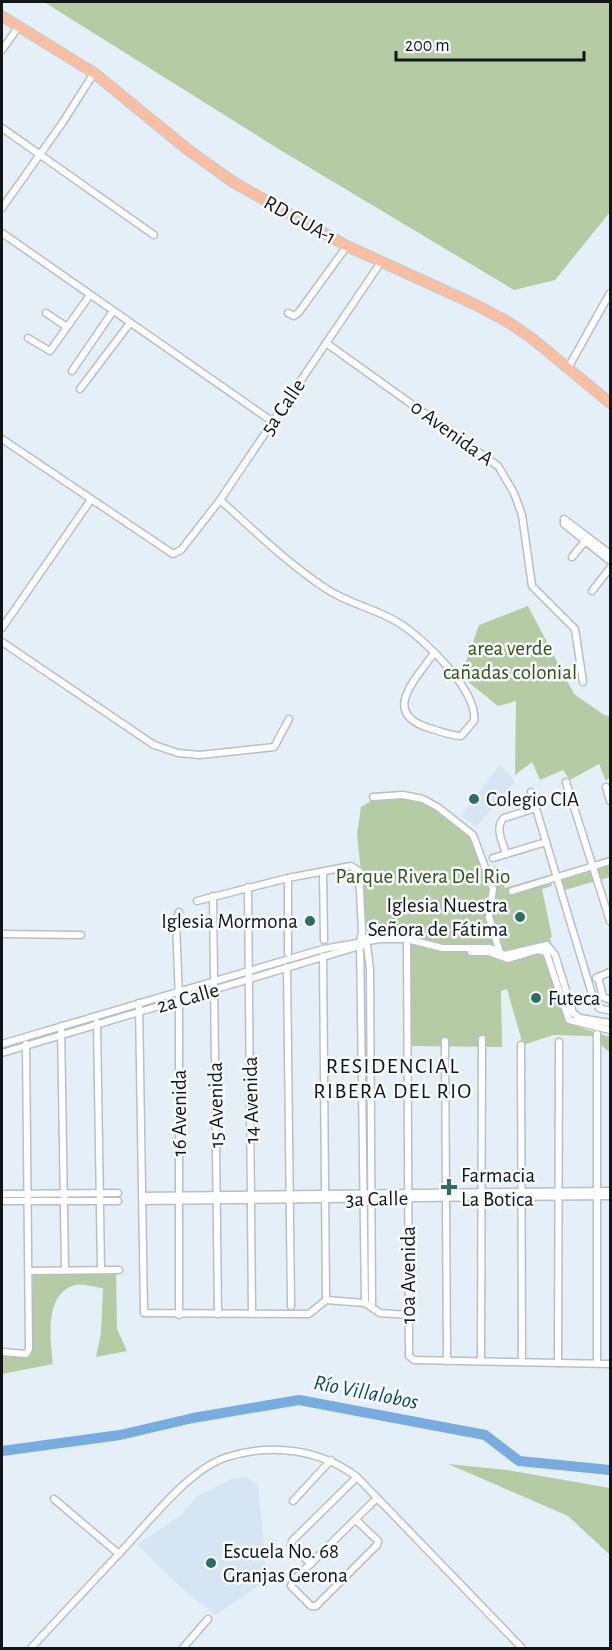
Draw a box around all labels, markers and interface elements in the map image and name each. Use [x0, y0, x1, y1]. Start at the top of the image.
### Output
scale bar [396, 24, 584, 62]
text: 200 m [405, 37, 450, 55]
street label: RD GUA-1 [260, 192, 340, 248]
street label: 5a Calle [257, 375, 309, 439]
street label: 0 Avenida A [407, 396, 497, 470]
park label: area verde cañadas colonial [443, 638, 577, 683]
place label: Colegio CIA [486, 789, 579, 810]
marker: Colegio CIA [467, 792, 481, 806]
park label: Parque Rivera Del Rio [336, 866, 510, 887]
place label: Iglesia Nuestra Señora de Fátima [368, 895, 508, 940]
marker: Iglesia Nuestra Señora de Fátima [513, 910, 527, 924]
place label: Iglesia Mormona [161, 911, 298, 932]
marker: Iglesia Mormona [303, 914, 317, 928]
street label: 2a Calle [155, 979, 221, 1017]
place label: Futeca [548, 988, 601, 1009]
marker: Futeca [529, 991, 543, 1005]
district label: RESIDENCIAL RIBERA DEL RIO [313, 1055, 473, 1102]
street label: 14 Avenida [240, 1056, 262, 1144]
street label: 15 Avenida [205, 1062, 227, 1148]
street label: 16 Avenida [169, 1069, 190, 1157]
place label: Farmacia La Botica [461, 1165, 535, 1210]
marker: Farmacia La Botica [442, 1180, 456, 1194]
street label: 3a Calle [346, 1188, 408, 1210]
street label: 10a Avenida [398, 1226, 419, 1324]
water label: Río Villalobos [312, 1371, 420, 1413]
place label: Escuela No. 68 Granjas Gerona [223, 1541, 348, 1586]
marker: Escuela No. 68 Granjas Gerona [204, 1556, 218, 1570]

